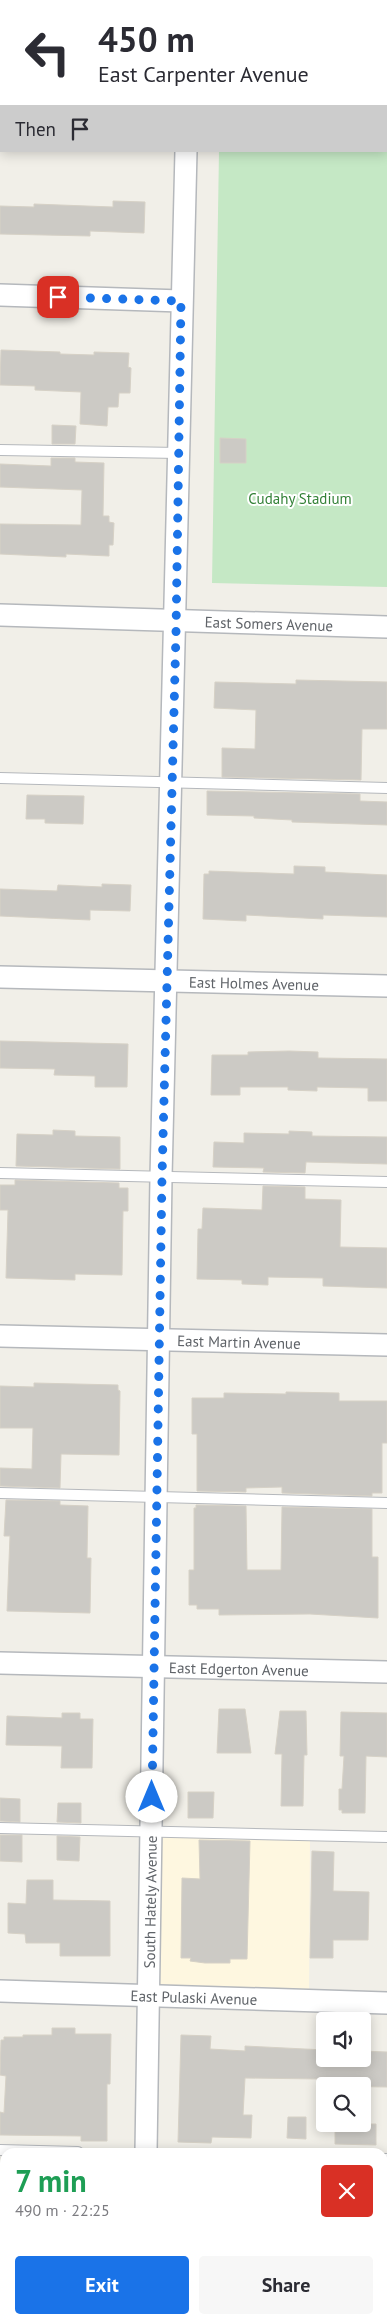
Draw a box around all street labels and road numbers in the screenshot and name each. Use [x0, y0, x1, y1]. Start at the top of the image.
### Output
street label: East Somers Avenue [204, 612, 333, 635]
street label: East Holmes Avenue [189, 972, 319, 994]
street label: East Martin Avenue [177, 1331, 301, 1352]
street label: East Edgerton Avenue [169, 1657, 309, 1680]
street label: South Hately Avenue [139, 1835, 160, 1969]
street label: East Pulaski Avenue [130, 1986, 258, 2008]

